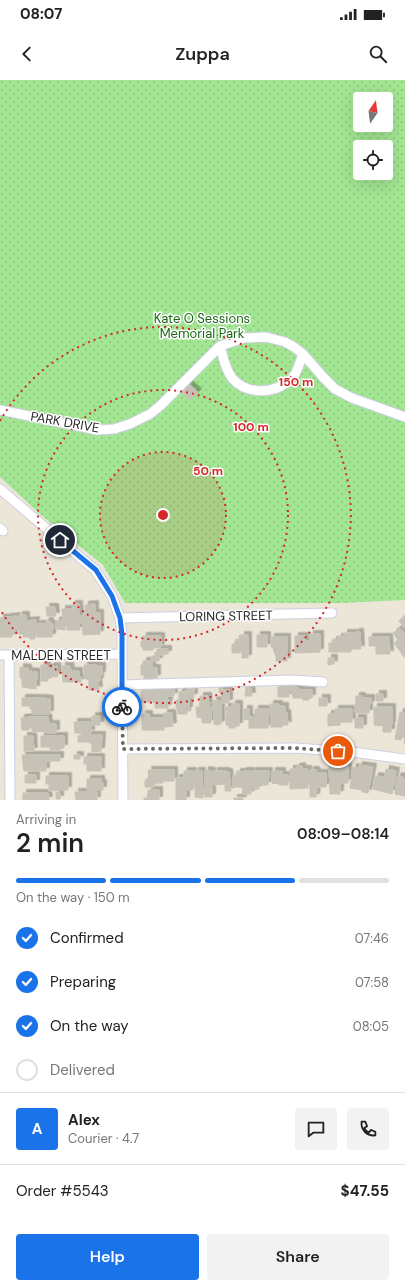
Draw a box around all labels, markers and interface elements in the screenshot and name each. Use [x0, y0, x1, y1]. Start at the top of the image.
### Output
text: 08:07 [20, 4, 62, 24]
text: Zuppa [175, 42, 230, 66]
icon: back [16, 43, 38, 65]
icon: search [367, 43, 389, 65]
north arrow [353, 92, 393, 132]
map controls [353, 92, 393, 180]
button: locate [353, 140, 393, 180]
park label: Kate O Sessions Memorial Park [154, 310, 250, 342]
text: 150 m [279, 374, 313, 390]
street label: PARK DRIVE [29, 408, 101, 436]
text: 100 m [233, 419, 269, 435]
text: 50 m [193, 463, 223, 479]
centre of rings [156, 508, 170, 522]
pin [43, 523, 77, 557]
icon: home [49, 529, 71, 551]
street label: LORING STREET [179, 607, 273, 625]
street label: MALDEN STREET [11, 647, 111, 664]
courier [102, 687, 142, 727]
icon: bike [111, 696, 133, 718]
pin [321, 734, 355, 768]
icon: bag [327, 740, 349, 762]
text: Arriving in [16, 811, 76, 828]
text: 08:09–08:14 [297, 824, 389, 844]
text: 2 min [16, 826, 84, 860]
text: On the way · 150 m [16, 889, 130, 906]
icon: check [16, 927, 38, 949]
text: Confirmed [50, 928, 124, 948]
text: 07:46 [355, 930, 389, 947]
icon: check [16, 971, 38, 993]
text: Preparing [50, 972, 116, 992]
text: 07:58 [355, 974, 389, 991]
icon: check [16, 1015, 38, 1037]
text: On the way [50, 1016, 129, 1036]
text: 08:05 [353, 1018, 389, 1035]
text: Delivered [50, 1060, 115, 1080]
button: chat [295, 1108, 337, 1150]
button: phone [347, 1108, 389, 1150]
text: Alex [68, 1110, 100, 1130]
text: A [32, 1119, 42, 1139]
text: Courier · 4.7 [68, 1130, 139, 1147]
text: Order #5543 [16, 1181, 109, 1201]
text: $47.55 [341, 1181, 389, 1201]
button: Help [16, 1234, 199, 1280]
button: Share [207, 1234, 389, 1280]

